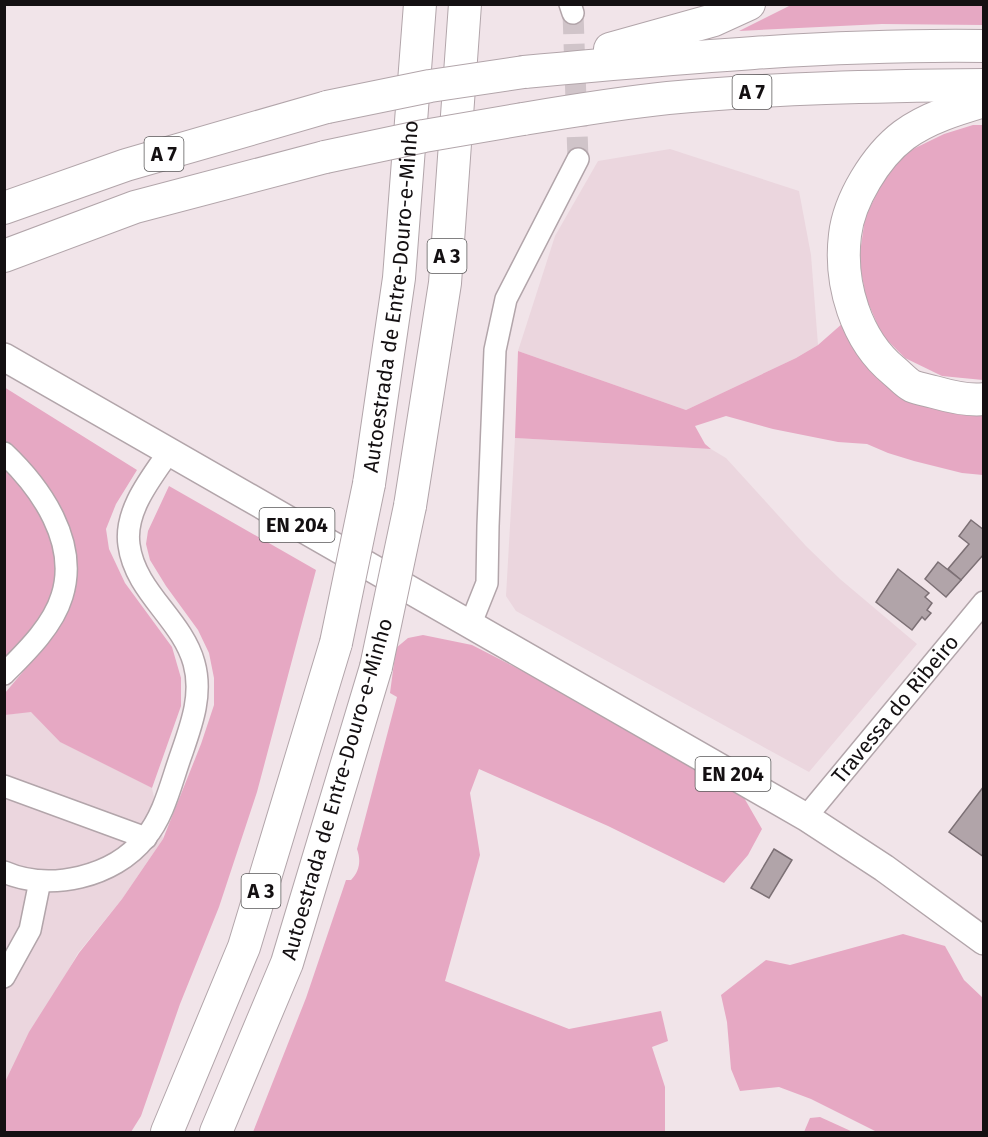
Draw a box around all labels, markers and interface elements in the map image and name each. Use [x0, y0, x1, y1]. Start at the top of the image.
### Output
road number: A 7 [732, 75, 771, 109]
street label: Autoestrada de Entre-Douro-e-Minho [358, 119, 424, 474]
road number: A 7 [144, 137, 184, 171]
road number: A 3 [428, 239, 466, 273]
road number: EN 204 [260, 508, 334, 542]
street label: Autoestrada de Entre-Douro-e-Minho [276, 615, 398, 963]
street label: Travessa do Ribeiro [826, 629, 964, 789]
road number: EN 204 [696, 757, 771, 791]
road number: A 3 [242, 874, 280, 908]

